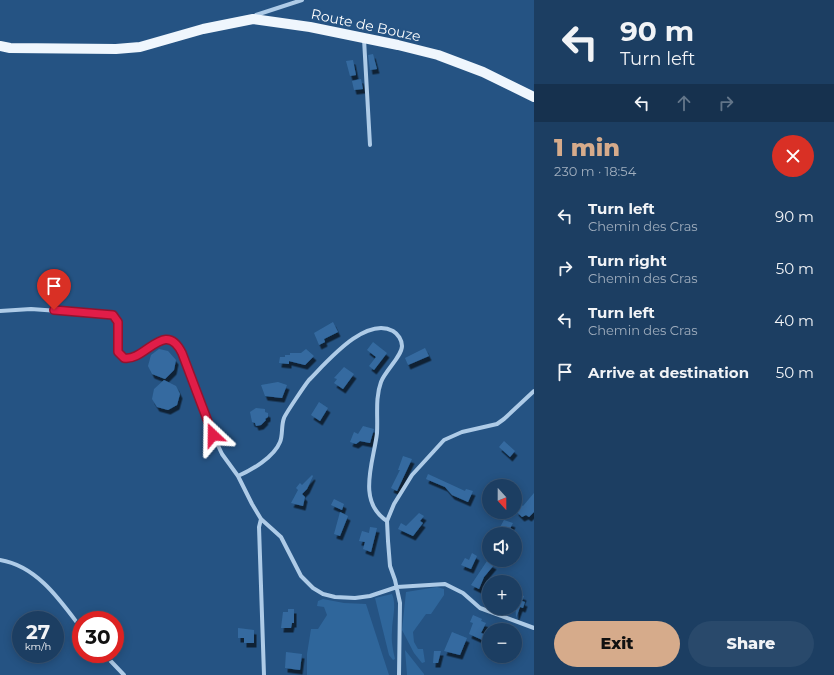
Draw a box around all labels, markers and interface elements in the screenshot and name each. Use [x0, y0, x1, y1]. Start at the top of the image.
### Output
street label: Route de Bouze [309, 5, 423, 45]
text: 90 m [620, 14, 694, 48]
icon: left [554, 16, 606, 68]
text: Turn left [620, 48, 695, 70]
icon: left [631, 92, 653, 114]
icon: ahead [673, 92, 695, 114]
icon: right [715, 92, 737, 114]
text: 1 min [554, 133, 620, 162]
button: close [772, 135, 814, 177]
text: 230 m · 18:54 [554, 163, 636, 179]
text: Turn left [588, 199, 655, 218]
icon: left [554, 205, 576, 227]
text: 90 m [775, 207, 814, 226]
text: Chemin des Cras [588, 218, 698, 234]
text: Turn right [588, 251, 667, 270]
icon: right [554, 257, 576, 279]
text: 50 m [776, 259, 814, 278]
pin [37, 269, 71, 310]
text: Chemin des Cras [588, 270, 698, 286]
icon: arrive [43, 275, 65, 297]
text: Turn left [588, 303, 655, 322]
icon: left [554, 309, 576, 331]
text: 40 m [774, 311, 814, 330]
text: Chemin des Cras [588, 322, 698, 338]
icon: arrive [554, 361, 576, 383]
text: Arrive at destination [588, 363, 749, 382]
text: 50 m [776, 363, 814, 382]
position arrow [192, 414, 234, 456]
north arrow [482, 479, 522, 519]
map controls [482, 479, 522, 663]
button: sound [482, 527, 522, 567]
button: + [482, 575, 522, 615]
speed limit sign: 30 [72, 611, 124, 663]
text: 27 [26, 620, 50, 644]
button: Exit [554, 621, 680, 667]
button: Share [688, 621, 814, 667]
button: − [482, 623, 522, 663]
text: km/h [25, 640, 51, 653]

